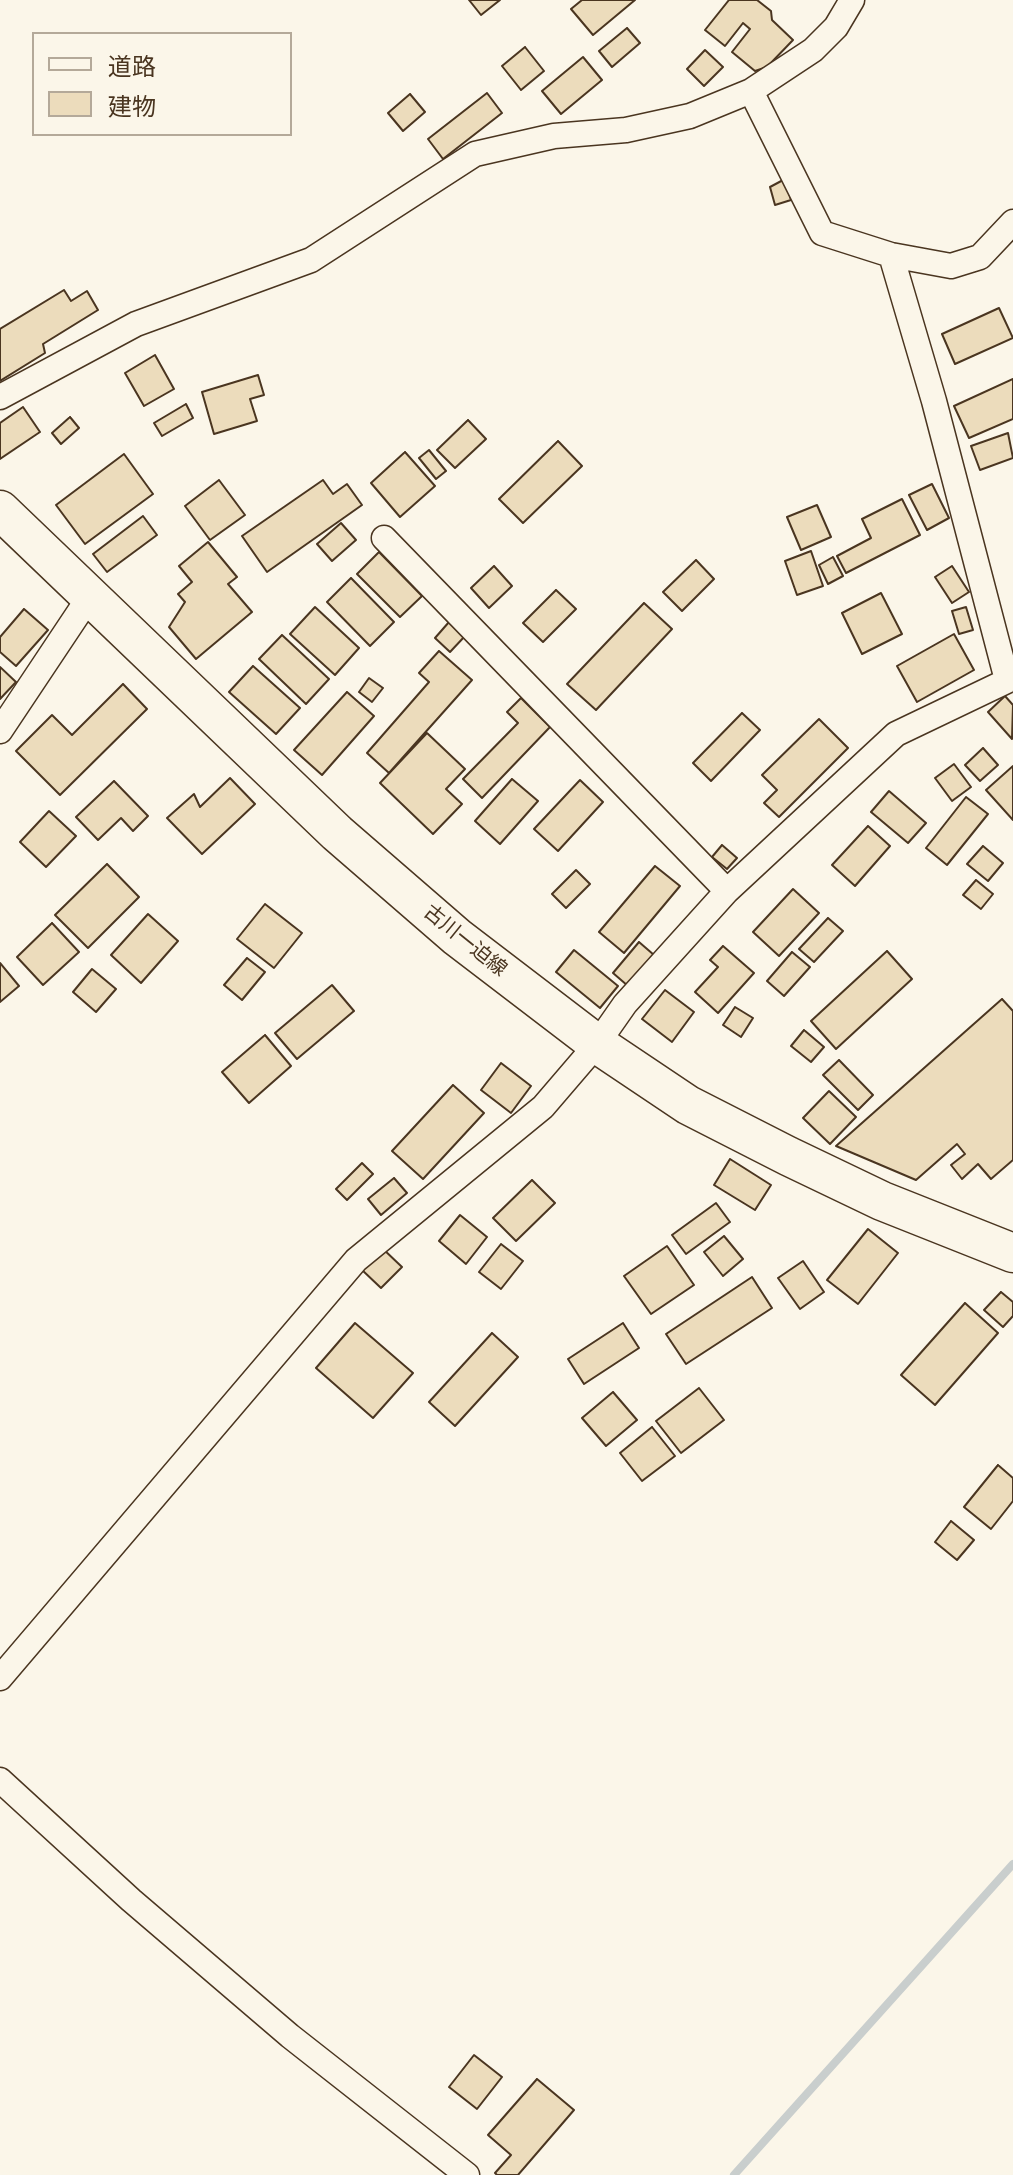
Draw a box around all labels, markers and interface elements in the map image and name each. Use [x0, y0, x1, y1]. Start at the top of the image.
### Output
legend [32, 32, 292, 136]
text: 道路 [108, 49, 156, 82]
text: 建物 [108, 89, 156, 122]
street label: 古川一迫線 [419, 900, 511, 982]

